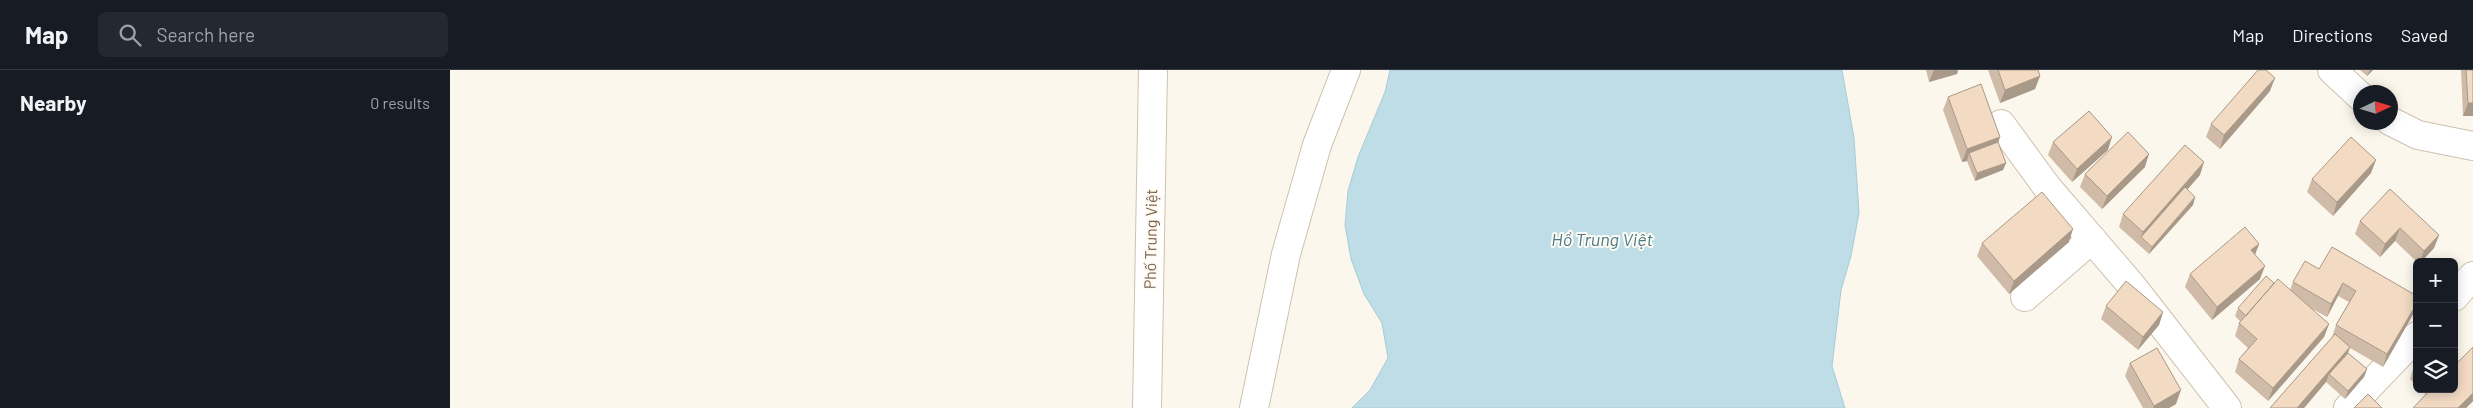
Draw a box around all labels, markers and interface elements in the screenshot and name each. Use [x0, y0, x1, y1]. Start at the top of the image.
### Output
search box [98, 12, 448, 57]
text: Map [25, 20, 68, 49]
icon: search [116, 21, 144, 49]
text: Search here [156, 23, 255, 46]
text: Map [2232, 24, 2264, 46]
text: Directions [2292, 24, 2373, 46]
text: Saved [2401, 24, 2448, 46]
north arrow [2353, 85, 2398, 130]
text: Nearby [20, 90, 86, 115]
text: 0 results [370, 93, 430, 112]
street label: Phố Trung Việt [1140, 189, 1160, 289]
water label: Hồ Trung Việt [1551, 228, 1653, 250]
map controls [2413, 258, 2458, 393]
button: + [2413, 258, 2458, 303]
button: − [2413, 303, 2458, 348]
button: layers [2413, 348, 2458, 393]

